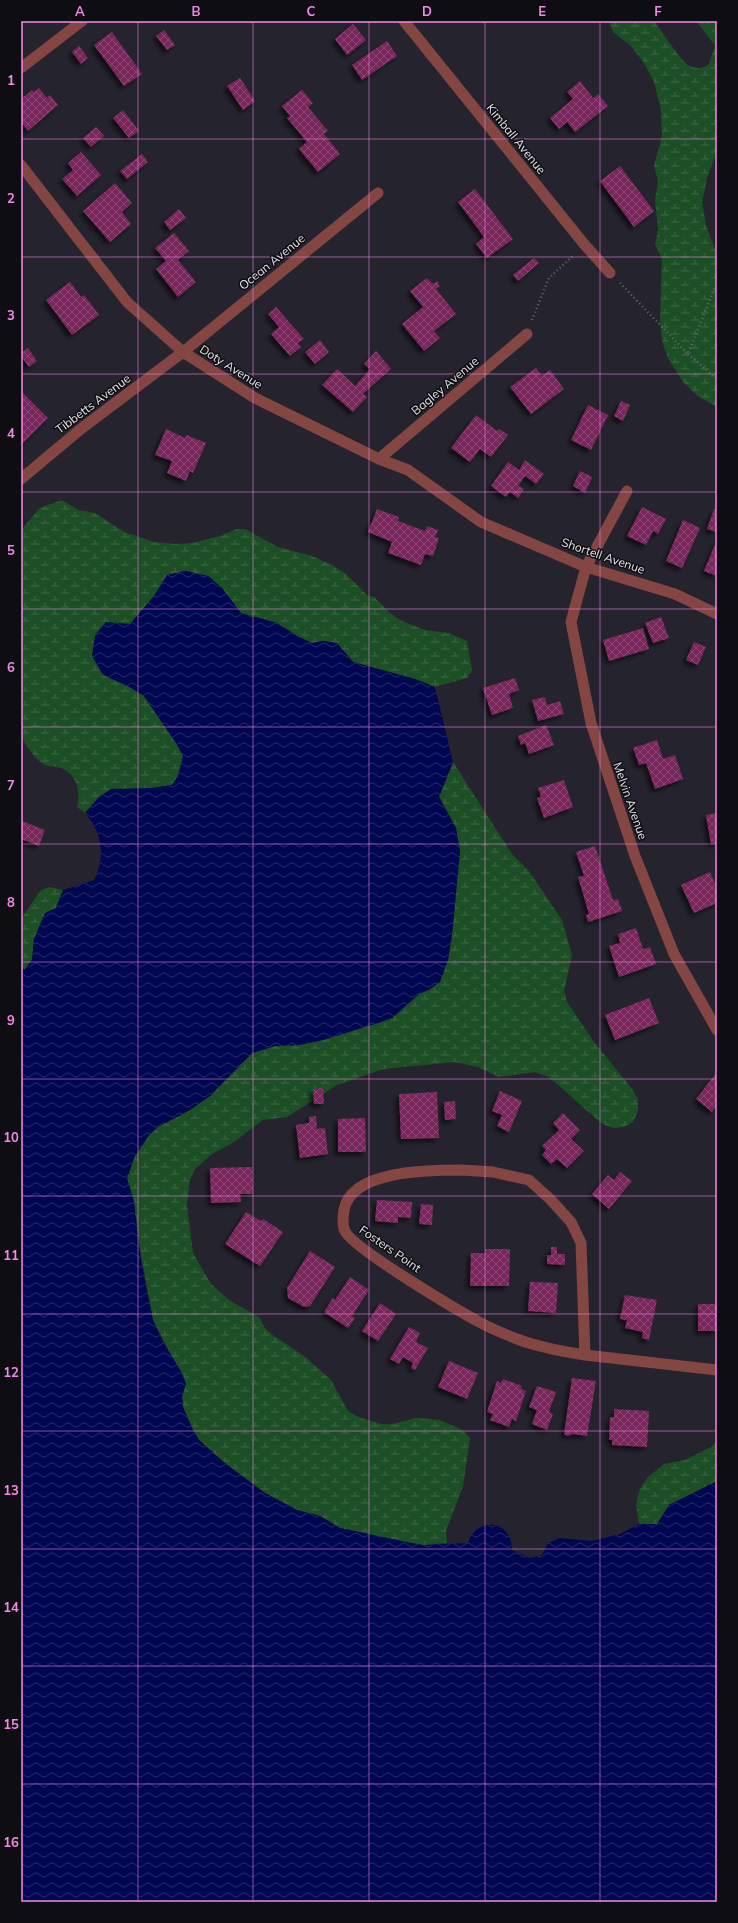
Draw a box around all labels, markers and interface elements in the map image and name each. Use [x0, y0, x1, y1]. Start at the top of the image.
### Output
text: A [75, 3, 85, 19]
text: B [192, 3, 201, 19]
text: C [307, 3, 316, 19]
text: D [422, 3, 432, 19]
text: E [538, 3, 546, 19]
text: F [654, 3, 662, 19]
text: 1 [7, 72, 15, 88]
street label: Kimball Avenue [483, 101, 549, 177]
text: 2 [7, 190, 15, 206]
street label: Ocean Avenue [236, 230, 308, 293]
text: 3 [7, 307, 15, 323]
street label: Doty Avenue [197, 341, 265, 392]
street label: Bagley Avenue [408, 353, 481, 418]
street label: Tibbetts Avenue [52, 370, 133, 437]
text: 4 [7, 425, 15, 441]
street label: Shortell Avenue [559, 534, 647, 577]
text: 5 [7, 542, 15, 558]
text: 6 [7, 659, 15, 675]
street label: Melvin Avenue [610, 760, 651, 842]
text: 7 [7, 777, 15, 793]
text: 8 [7, 894, 15, 910]
text: 9 [7, 1012, 15, 1028]
text: 10 [3, 1129, 19, 1145]
street label: Fosters Point [357, 1222, 424, 1275]
text: 11 [3, 1247, 19, 1263]
text: 12 [3, 1364, 19, 1380]
text: 13 [3, 1482, 19, 1498]
text: 14 [3, 1599, 19, 1615]
text: 15 [3, 1716, 19, 1732]
text: 16 [3, 1834, 19, 1850]

